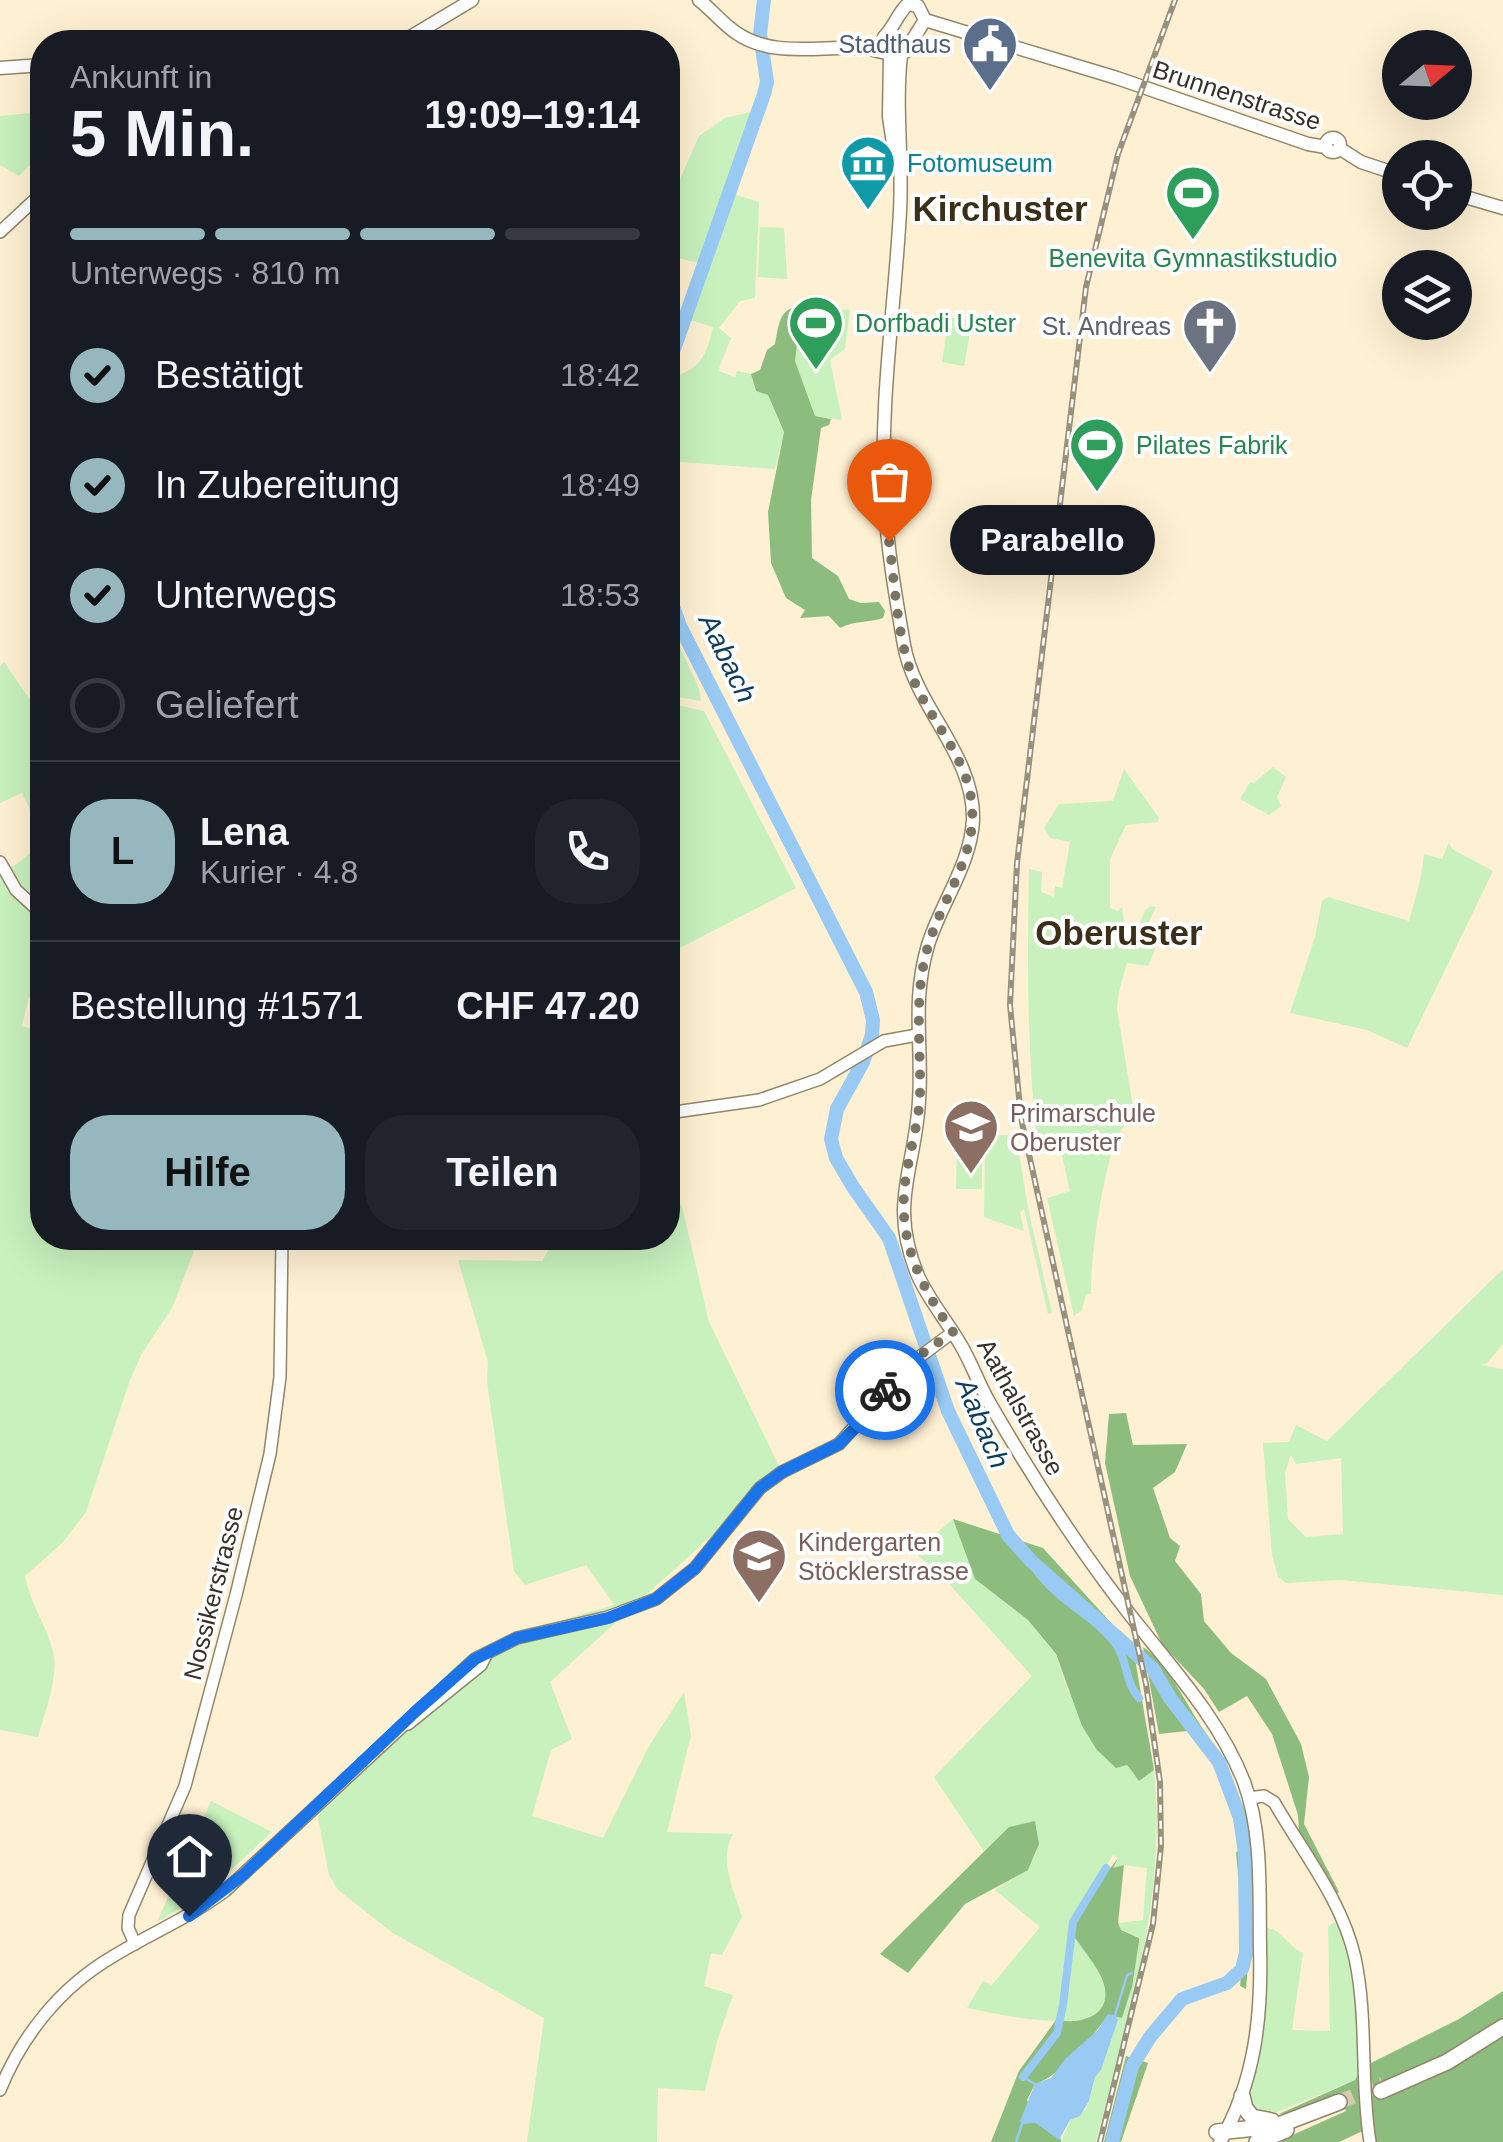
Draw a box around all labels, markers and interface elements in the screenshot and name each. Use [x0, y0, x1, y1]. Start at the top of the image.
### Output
public building icon: Stadthaus [960, 14, 1020, 93]
place label: Stadthaus [838, 30, 951, 58]
north arrow [1382, 30, 1472, 120]
map controls [1382, 30, 1472, 340]
street label: Brunnenstrasse [1149, 55, 1325, 135]
text: Ankunft in [70, 59, 212, 95]
text: 19:09–19:14 [424, 94, 640, 136]
text: 5 Min. [70, 97, 254, 170]
museum icon: Fotomuseum [838, 133, 898, 212]
button: locate [1382, 140, 1472, 230]
place label: Fotomuseum [907, 149, 1053, 177]
sports icon: Benevita Gymnastikstudio [1163, 163, 1223, 242]
district label: Kirchuster [912, 189, 1088, 228]
place label: Benevita Gymnastikstudio [1048, 244, 1338, 272]
button: layers [1382, 250, 1472, 340]
text: Unterwegs · 810 m [70, 255, 340, 291]
sports icon: Dorfbadi Uster [786, 293, 846, 372]
church icon: St. Andreas [1180, 296, 1240, 375]
place label: Dorfbadi Uster [855, 309, 1016, 337]
place label: St. Andreas [1042, 312, 1171, 340]
icon: check [70, 348, 125, 403]
text: Bestätigt [155, 354, 303, 396]
text: 18:42 [560, 357, 640, 393]
sports icon: Pilates Fabrik [1067, 415, 1127, 494]
place label: Pilates Fabrik [1136, 431, 1288, 459]
pin [847, 439, 932, 542]
icon: bag [862, 454, 917, 509]
icon: check [70, 458, 125, 513]
text: In Zubereitung [155, 464, 400, 506]
text: 18:49 [560, 467, 640, 503]
callout: Parabello [949, 506, 1154, 576]
text: Parabello [980, 522, 1125, 558]
icon: check [70, 568, 125, 623]
text: Unterwegs [155, 574, 337, 616]
text: 18:53 [560, 577, 640, 613]
water label: Aabach [692, 607, 762, 708]
text: Geliefert [155, 684, 299, 726]
button: phone [535, 799, 640, 904]
text: Lena [200, 811, 289, 853]
text: L [111, 830, 134, 872]
text: Kurier · 4.8 [200, 854, 358, 890]
district label: Oberuster [1035, 913, 1203, 952]
text: Bestellung #1571 [70, 985, 364, 1027]
text: CHF 47.20 [456, 985, 640, 1027]
school or university icon: Primarschule Oberuster [941, 1097, 1001, 1176]
place label: Primarschule Oberuster [1010, 1099, 1156, 1156]
button: Hilfe [70, 1115, 345, 1230]
button: Teilen [365, 1115, 640, 1230]
street label: Aathalstrasse [972, 1334, 1070, 1480]
courier [835, 1340, 935, 1440]
icon: bike [858, 1363, 913, 1418]
water label: Aabach [949, 1372, 1015, 1473]
street label: Nossikerstrasse [178, 1503, 248, 1683]
school or university icon: Kindergarten Stöcklerstrasse [729, 1526, 789, 1605]
place label: Kindergarten Stöcklerstrasse [798, 1528, 969, 1585]
pin [147, 1814, 232, 1917]
icon: home [162, 1829, 217, 1884]

